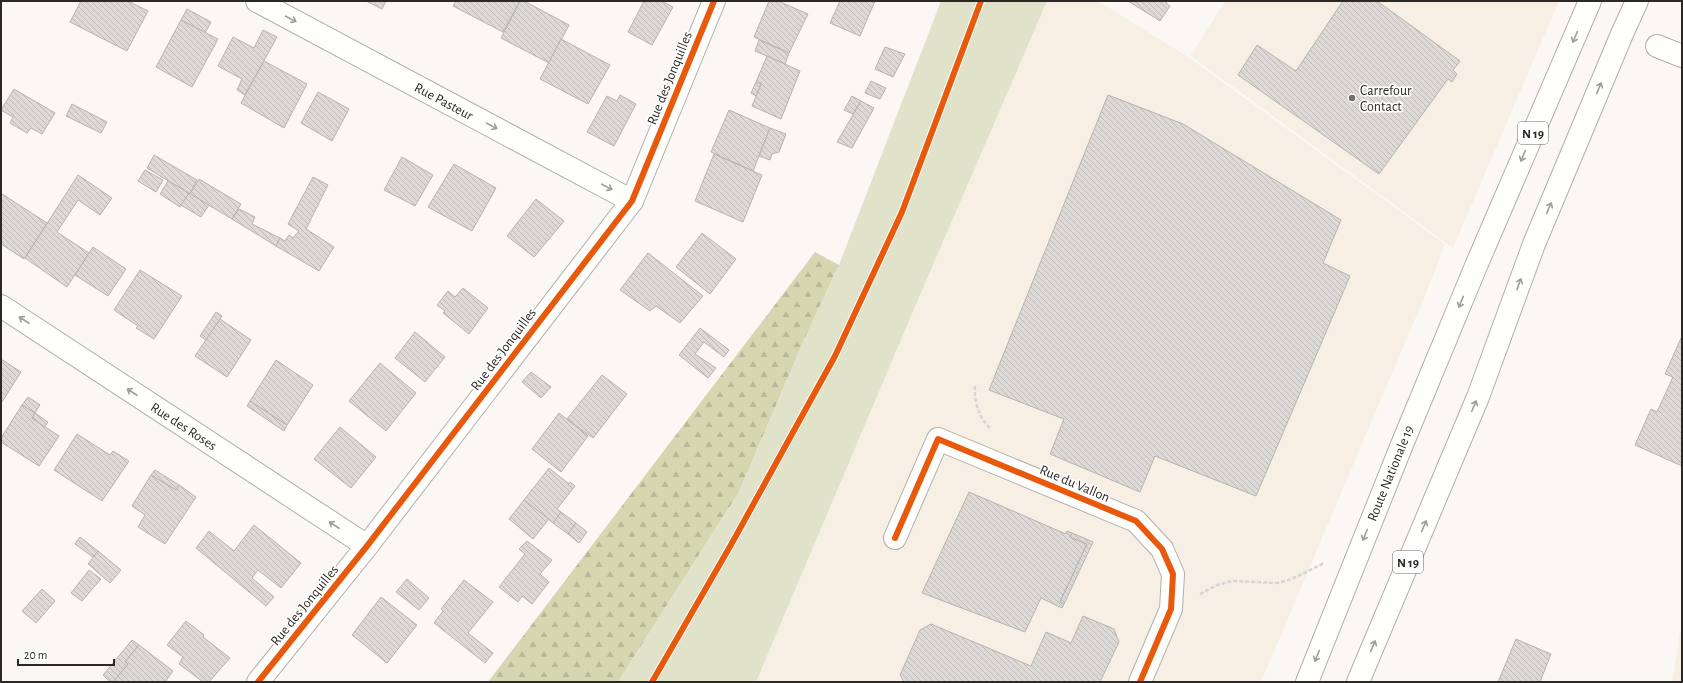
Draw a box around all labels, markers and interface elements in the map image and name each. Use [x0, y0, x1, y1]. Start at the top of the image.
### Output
one-way arrow [285, 16, 297, 24]
street label: Rue des Jonquilles [645, 30, 695, 127]
one-way arrow [1571, 30, 1578, 42]
street label: Rue Pasteur [412, 81, 476, 123]
one-way arrow [1596, 83, 1603, 95]
place label: Carrefour Contact [1360, 84, 1412, 114]
marker: Carrefour Contact [1347, 93, 1357, 103]
road number: N 19 [1518, 122, 1548, 144]
one-way arrow [486, 123, 498, 131]
one-way arrow [1519, 150, 1527, 162]
one-way arrow [601, 184, 613, 192]
one-way arrow [1546, 203, 1553, 215]
one-way arrow [1516, 279, 1524, 291]
one-way arrow [1457, 295, 1465, 307]
street label: Rue des Jonquilles [468, 306, 539, 393]
one-way arrow [18, 316, 29, 325]
one-way arrow [127, 388, 138, 396]
street label: Rue des Roses [148, 400, 219, 453]
one-way arrow [1471, 401, 1479, 413]
street label: Route Nationale 19 [1365, 423, 1417, 523]
street label: Rue du Vallon [1038, 463, 1112, 505]
one-way arrow [329, 521, 340, 529]
one-way arrow [1420, 521, 1428, 533]
one-way arrow [1361, 529, 1369, 541]
road number: N 19 [1393, 551, 1423, 573]
street label: Rue des Jonquilles [268, 563, 341, 648]
scale bar [18, 641, 114, 667]
one-way arrow [1370, 641, 1377, 653]
text: 20 m [24, 649, 47, 661]
one-way arrow [1313, 649, 1320, 661]

